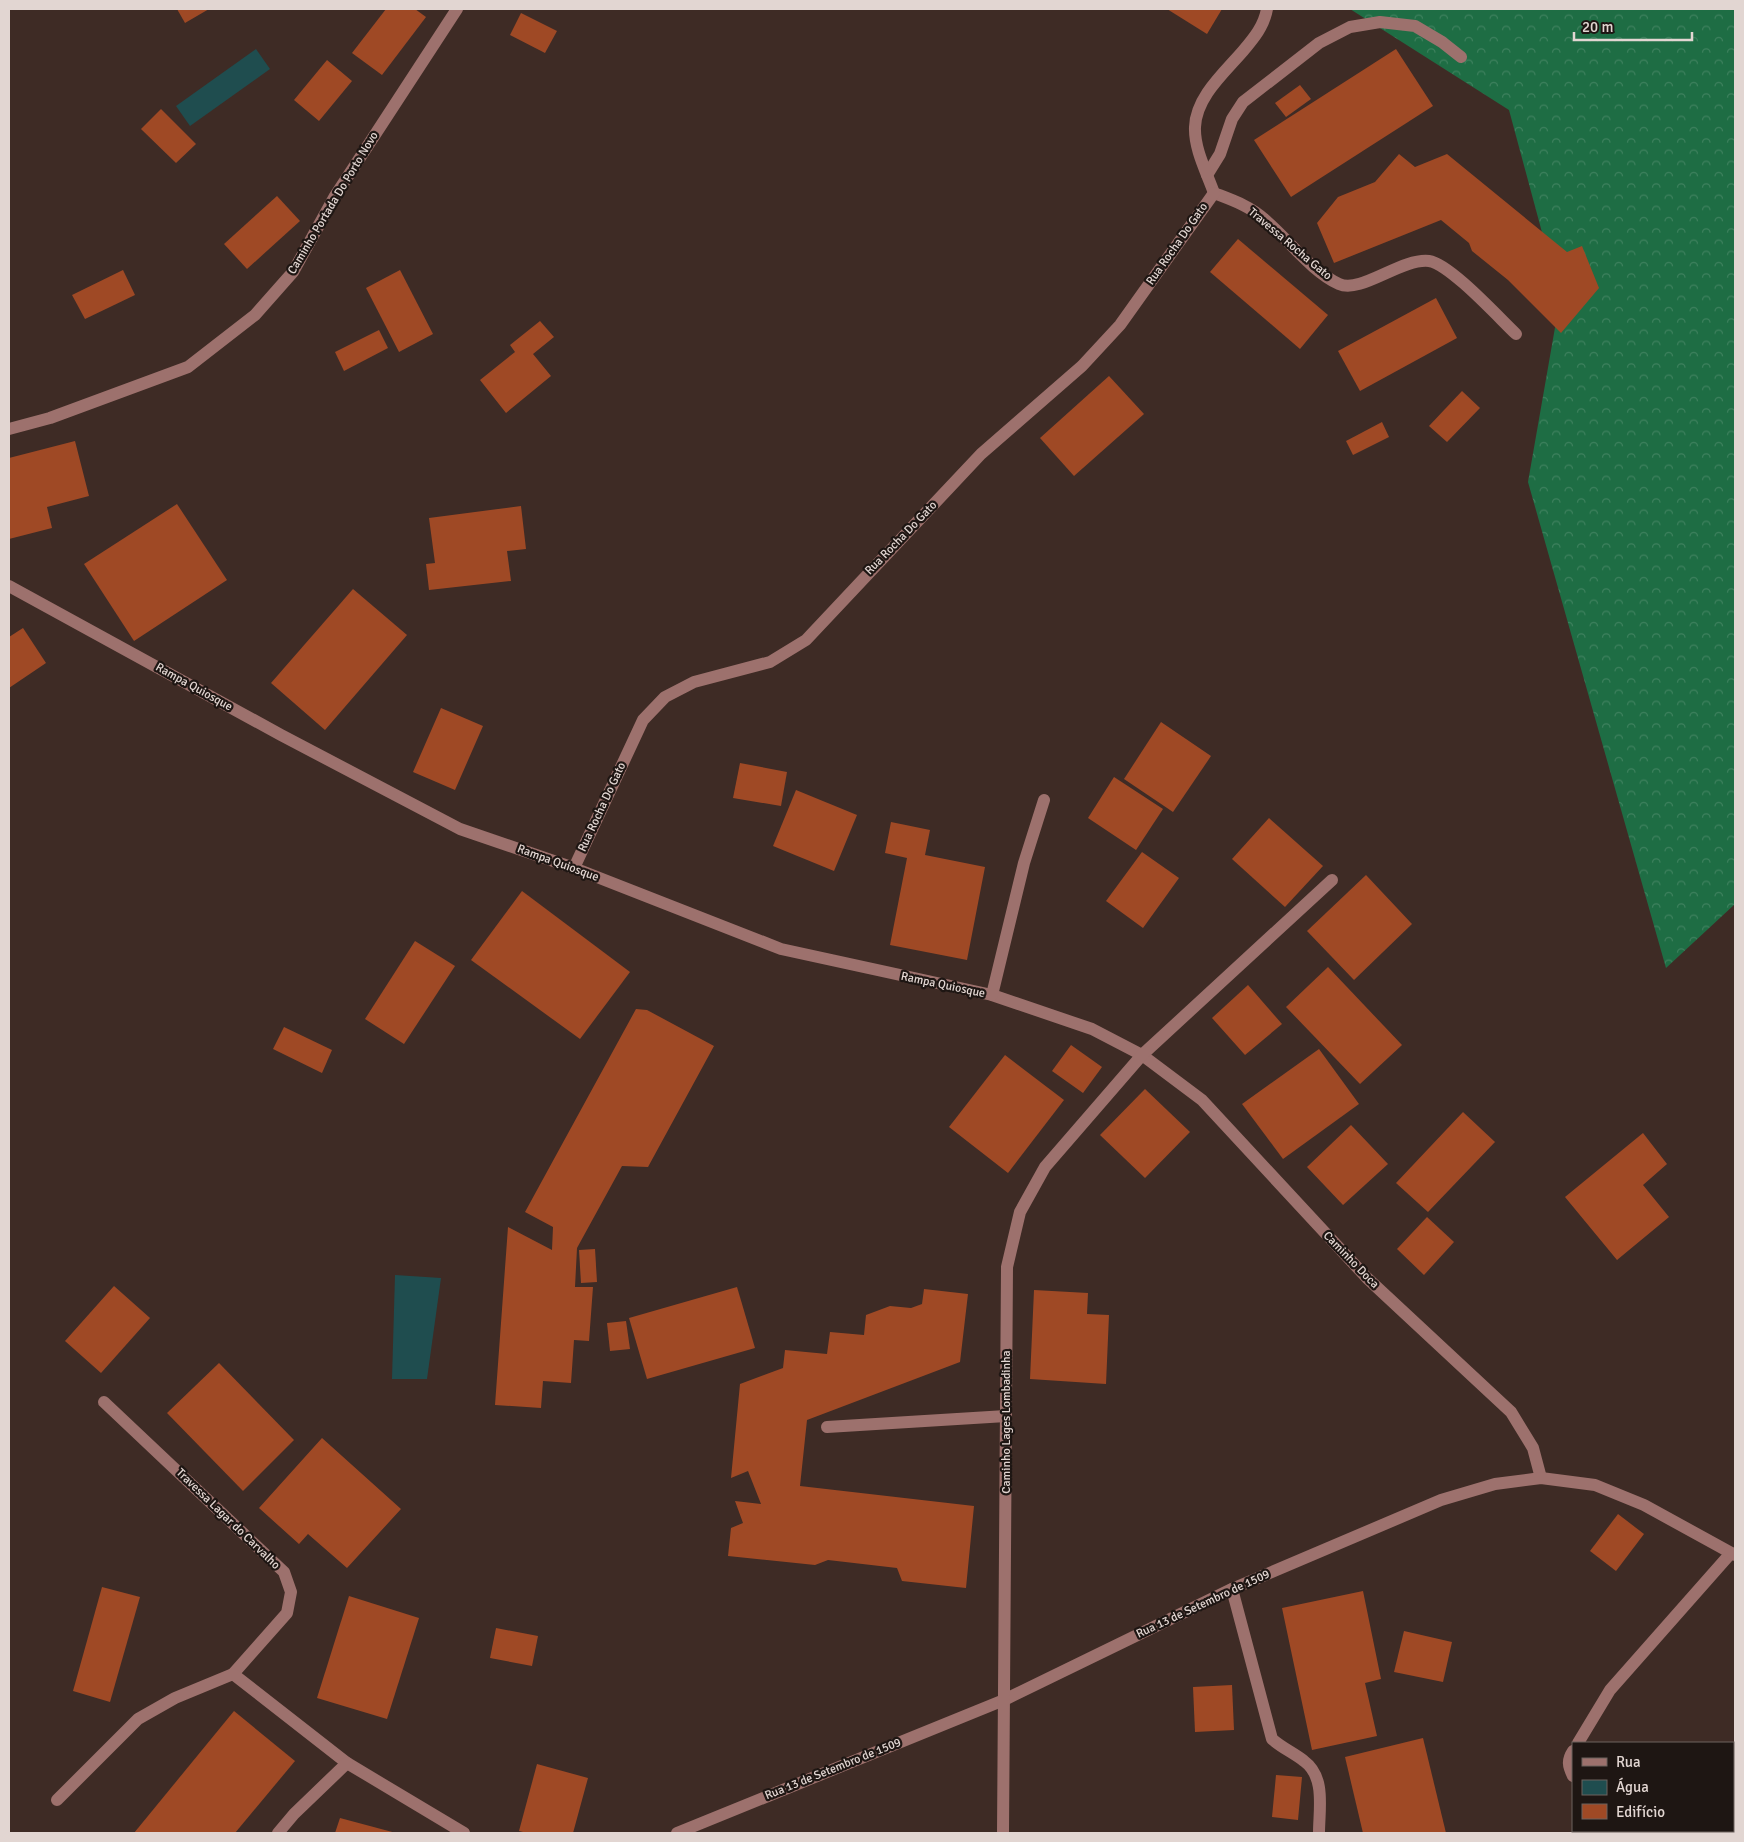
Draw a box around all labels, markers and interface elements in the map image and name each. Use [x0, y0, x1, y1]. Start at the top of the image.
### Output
scale bar [1574, 10, 1692, 42]
text: 20 m [1582, 18, 1613, 36]
street label: Caminho Portada Do Porto Novo [284, 129, 382, 277]
street label: Rua Rocha Do Gato [1143, 200, 1211, 288]
street label: Travessa Rocha Gato [1245, 205, 1335, 283]
street label: Rua Rocha Do Gato [862, 498, 940, 578]
street label: Rampa Quiosque [153, 660, 235, 714]
street label: Rua Rocha Do Gato [575, 760, 629, 854]
street label: Rampa Quiosque [515, 841, 601, 885]
street label: Rampa Quiosque [899, 969, 987, 1001]
street label: Caminho Doca [1320, 1228, 1382, 1292]
street label: Caminho Lages Lombadinha [999, 1350, 1014, 1494]
street label: Travessa Lagar do Carvalho [173, 1465, 283, 1573]
street label: Rua 13 de Setembro de 1509 [1134, 1566, 1272, 1642]
street label: Rua 13 de Setembro de 1509 [763, 1735, 903, 1803]
legend [1572, 1742, 1734, 1832]
text: Rua [1616, 1753, 1641, 1771]
text: Água [1616, 1777, 1649, 1796]
text: Edifício [1616, 1803, 1665, 1821]

